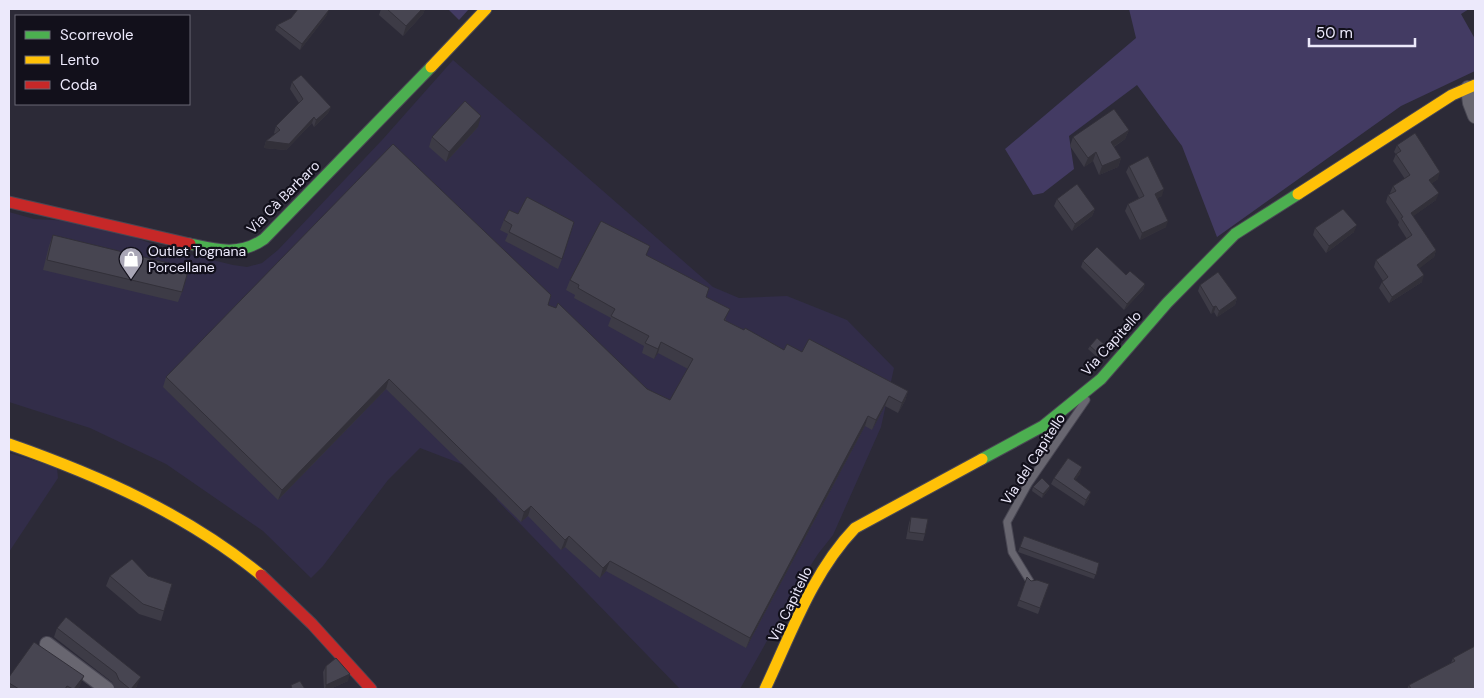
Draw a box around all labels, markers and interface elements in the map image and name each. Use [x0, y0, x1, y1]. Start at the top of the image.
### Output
legend [15, 15, 190, 105]
scale bar [1309, 15, 1415, 47]
text: 50 m [1316, 23, 1353, 43]
text: Scorrevole [60, 25, 134, 45]
text: Lento [60, 50, 99, 70]
text: Coda [60, 75, 97, 95]
street label: Via Cà Barbaro [243, 157, 323, 237]
place label: Outlet Tognana Porcellane [148, 242, 246, 276]
shop icon: Outlet Tognana Porcellane [118, 246, 144, 280]
street label: Via Capitello [1077, 307, 1145, 379]
street label: Via del Capitello [997, 410, 1069, 508]
street label: Via Capitello [764, 563, 816, 645]

